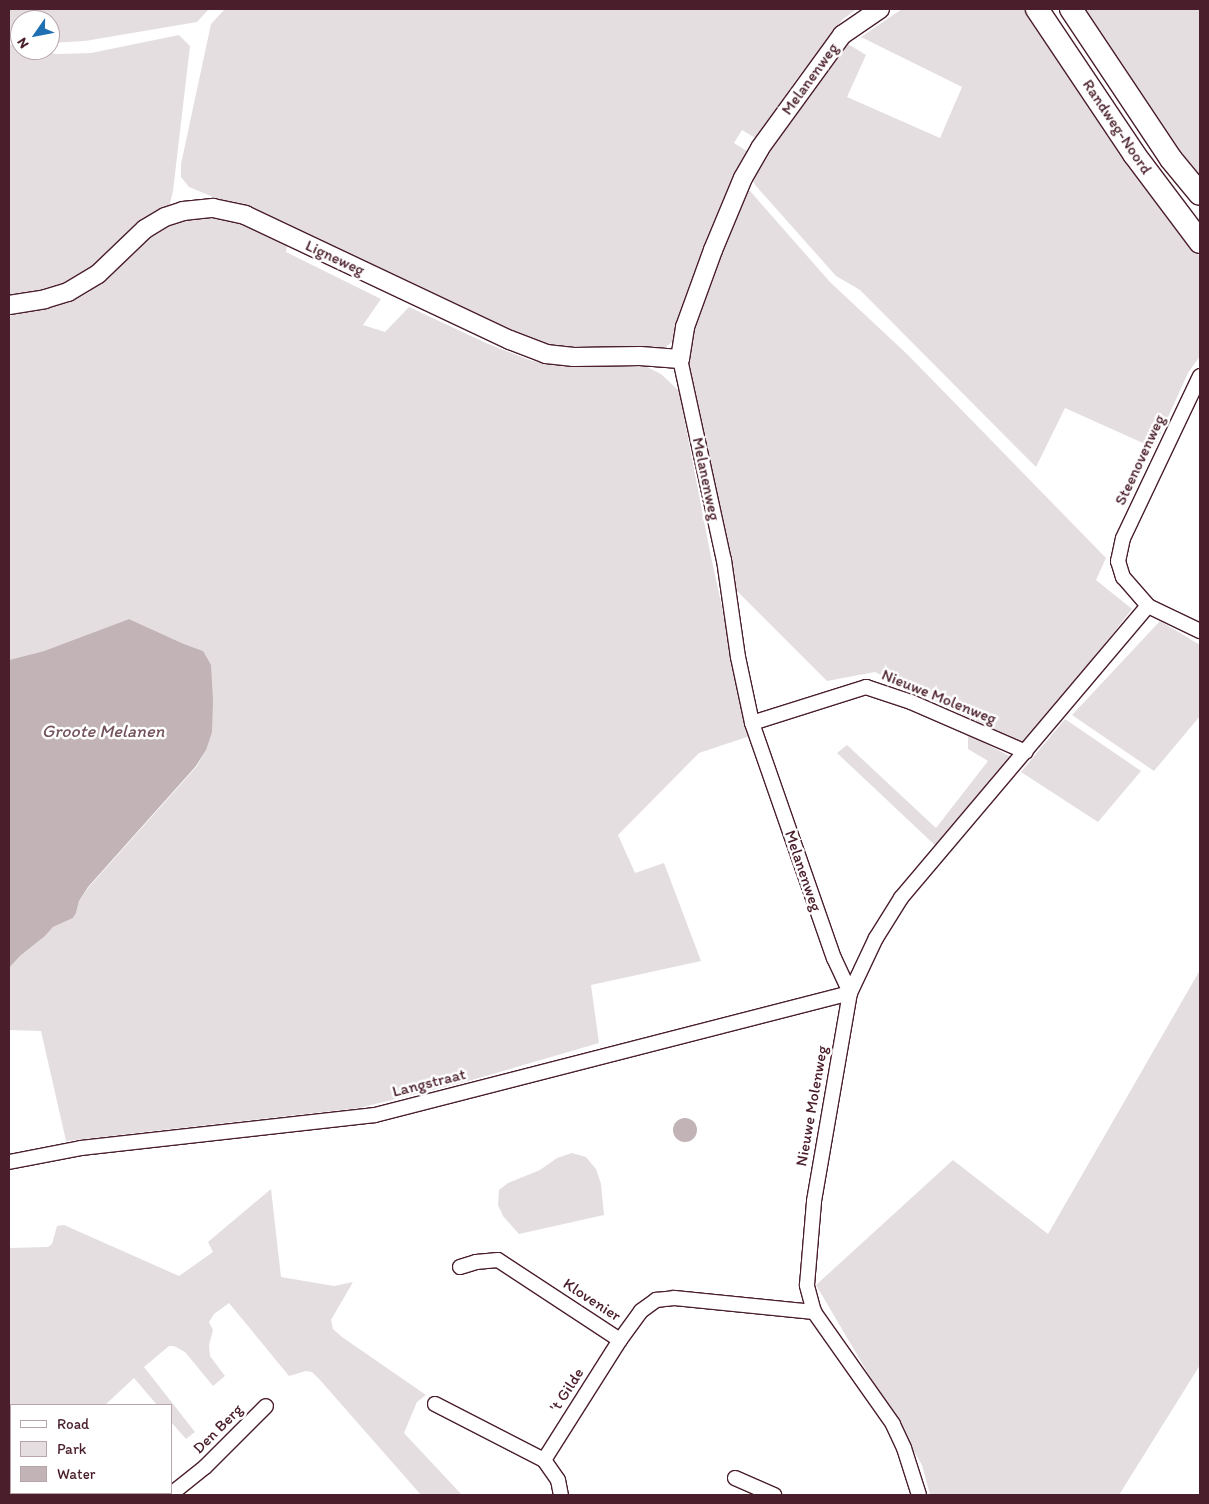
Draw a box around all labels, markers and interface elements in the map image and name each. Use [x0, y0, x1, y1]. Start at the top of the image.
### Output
north arrow [10, 10, 60, 60]
text: N [13, 34, 33, 51]
street label: Melanenweg [777, 39, 843, 119]
street label: Randweg-Noord [1078, 76, 1156, 178]
street label: Ligneweg [302, 236, 368, 280]
street label: Steenovenweg [1111, 412, 1169, 508]
street label: Melanenweg [688, 436, 724, 522]
street label: Nieuwe Molenweg [879, 665, 999, 729]
water label: Groote Melanen [42, 720, 164, 742]
street label: Melanenweg [780, 828, 826, 914]
street label: Nieuwe Molenweg [792, 1044, 832, 1168]
street label: Langstraat [390, 1065, 468, 1101]
street label: Klovenier [559, 1274, 625, 1326]
street label: 't Gilde [546, 1364, 588, 1416]
street label: Den Berg [189, 1400, 247, 1458]
legend [10, 1404, 172, 1494]
text: Road [57, 1415, 89, 1433]
text: Park [57, 1440, 87, 1458]
text: Water [57, 1465, 95, 1483]

